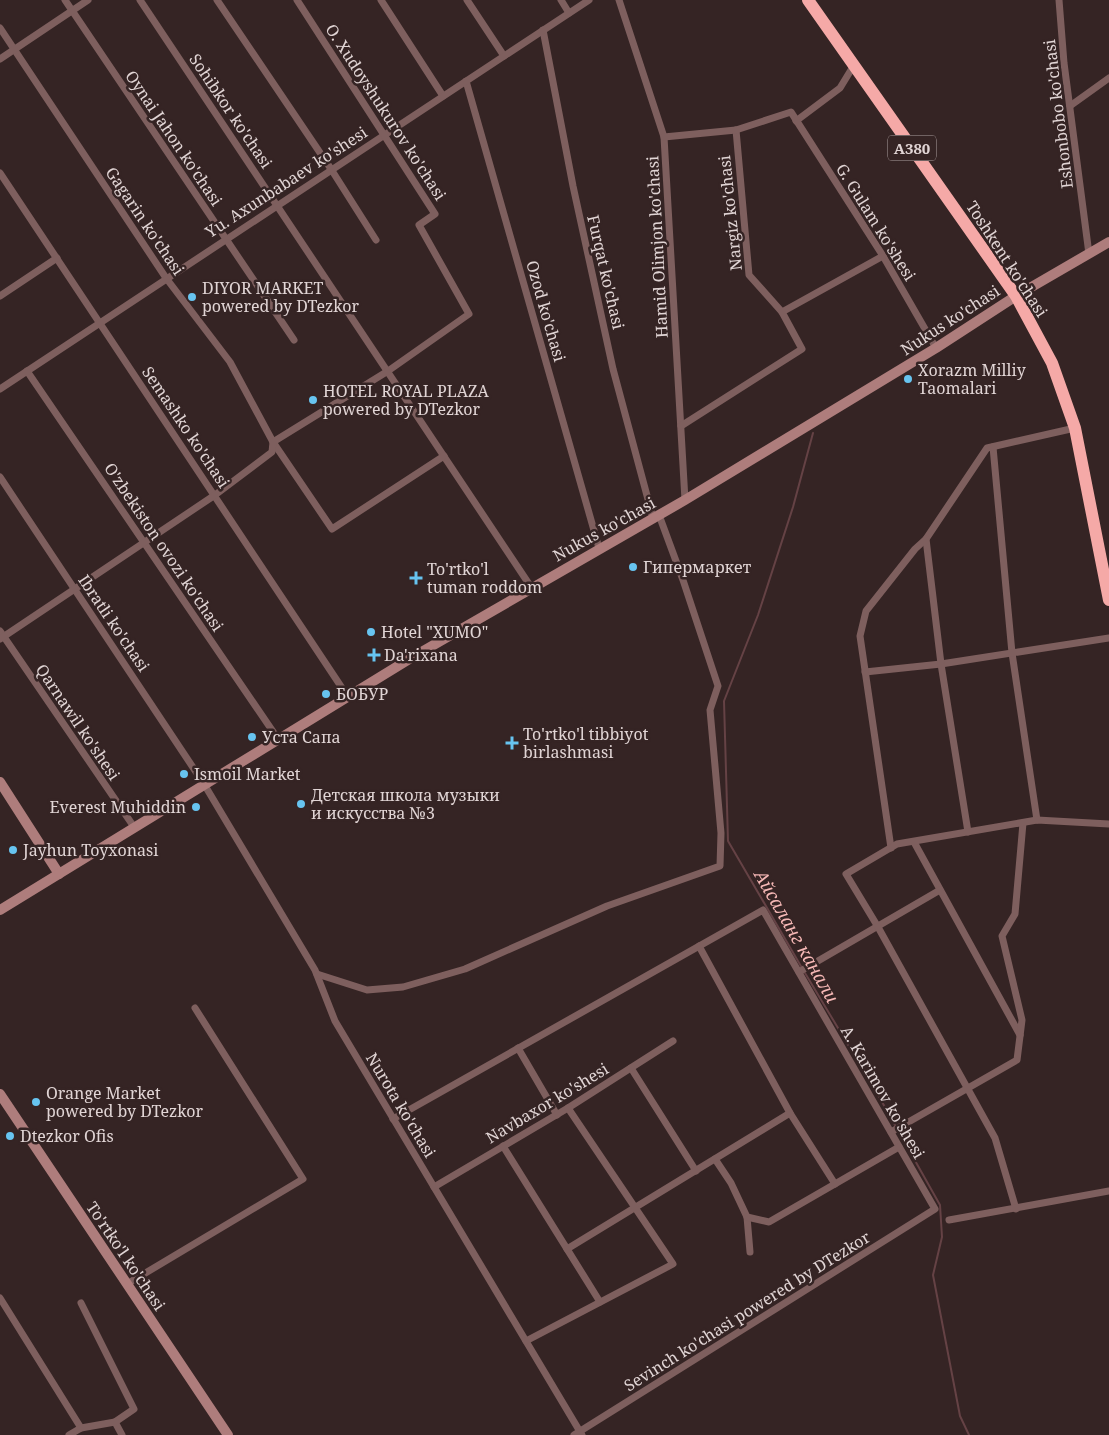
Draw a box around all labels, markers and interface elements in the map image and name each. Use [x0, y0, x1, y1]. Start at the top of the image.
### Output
street label: O. Xudoyshukurov ko'chasi [321, 19, 451, 205]
street label: Eshonbobo ko'chasi [1038, 38, 1078, 190]
street label: Sohibkor ko'chasi [184, 49, 278, 173]
street label: Oynai Jahon ko'chasi [120, 66, 228, 210]
street label: Yu. Axunbabaev ko'shesi [200, 121, 371, 243]
road number: A380 [888, 136, 936, 160]
street label: Nargiz ko'chasi [713, 154, 747, 272]
street label: Hamid Olimjon ko'chasi [641, 155, 673, 339]
street label: G. Gulam ko'shesi [831, 159, 921, 285]
street label: Gagarin ko'chasi [101, 163, 189, 279]
street label: Toshkent ko'chasi [961, 197, 1053, 321]
street label: Furqat ko'chasi [582, 213, 630, 331]
street label: Ozod ko'chasi [521, 258, 571, 364]
place label: DIYOR MARKET powered by DTezkor [202, 277, 360, 317]
street label: Nukus ko'chasi [896, 280, 1004, 360]
marker: DIYOR MARKET powered by DTezkor [186, 291, 198, 303]
place label: Xorazm Milliy Taomalari [918, 359, 1027, 399]
street label: Semashko ko'chasi [137, 362, 235, 492]
marker: Xorazm Milliy Taomalari [902, 373, 914, 385]
place label: HOTEL ROYAL PLAZA powered by DTezkor [323, 380, 489, 420]
marker: HOTEL ROYAL PLAZA powered by DTezkor [307, 394, 319, 406]
street label: O'zbekiston ovozi ko'chasi [99, 458, 229, 636]
street label: Nukus ko'chasi [549, 492, 659, 566]
place label: Гипермаркет [643, 556, 752, 578]
place label: To'rtko'l tuman roddom [427, 558, 542, 598]
marker: Гипермаркет [627, 561, 639, 573]
street label: Ibratli ko'chasi [73, 570, 155, 676]
marker: To'rtko'l tuman roddom [409, 571, 423, 585]
place label: Hotel "XUMO" [381, 621, 488, 643]
marker: Hotel "XUMO" [365, 626, 377, 638]
place label: Da'rixana [384, 644, 458, 666]
marker: Da'rixana [368, 649, 380, 661]
street label: Qarnawil ko'shesi [31, 660, 125, 784]
place label: БОБУР [336, 683, 388, 705]
marker: БОБУР [320, 688, 332, 700]
place label: To'rtko'l tibbiyot birlashmasi [523, 723, 649, 763]
place label: Уста Сапа [262, 726, 341, 748]
marker: Уста Сапа [246, 731, 258, 743]
marker: To'rtko'l tibbiyot birlashmasi [505, 736, 519, 750]
place label: Ismoil Market [194, 763, 301, 785]
marker: Ismoil Market [178, 768, 190, 780]
place label: Детская школа музыки и искусства №3 [311, 784, 500, 824]
place label: Everest Muhiddin [50, 796, 186, 818]
marker: Детская школа музыки и искусства №3 [295, 798, 307, 810]
marker: Everest Muhiddin [190, 801, 202, 813]
place label: Jayhun Toyxonasi [22, 839, 158, 861]
marker: Jayhun Toyxonasi [7, 844, 19, 856]
water label: Айсаланг канали [748, 863, 845, 1007]
street label: A. Karimov ko'shesi [836, 1021, 930, 1163]
street label: Nurota ko'chasi [361, 1048, 441, 1162]
street label: Navbaxor ko'shesi [482, 1058, 612, 1148]
place label: Orange Market powered by DTezkor [46, 1082, 204, 1122]
marker: Orange Market powered by DTezkor [30, 1096, 42, 1108]
place label: Dtezkor Ofis [20, 1125, 114, 1147]
marker: Dtezkor Ofis [4, 1130, 16, 1142]
street label: To'rtko'l ko'chasi [81, 1197, 171, 1315]
street label: Sevinch ko'chasi powered by DTezkor [620, 1226, 875, 1396]

